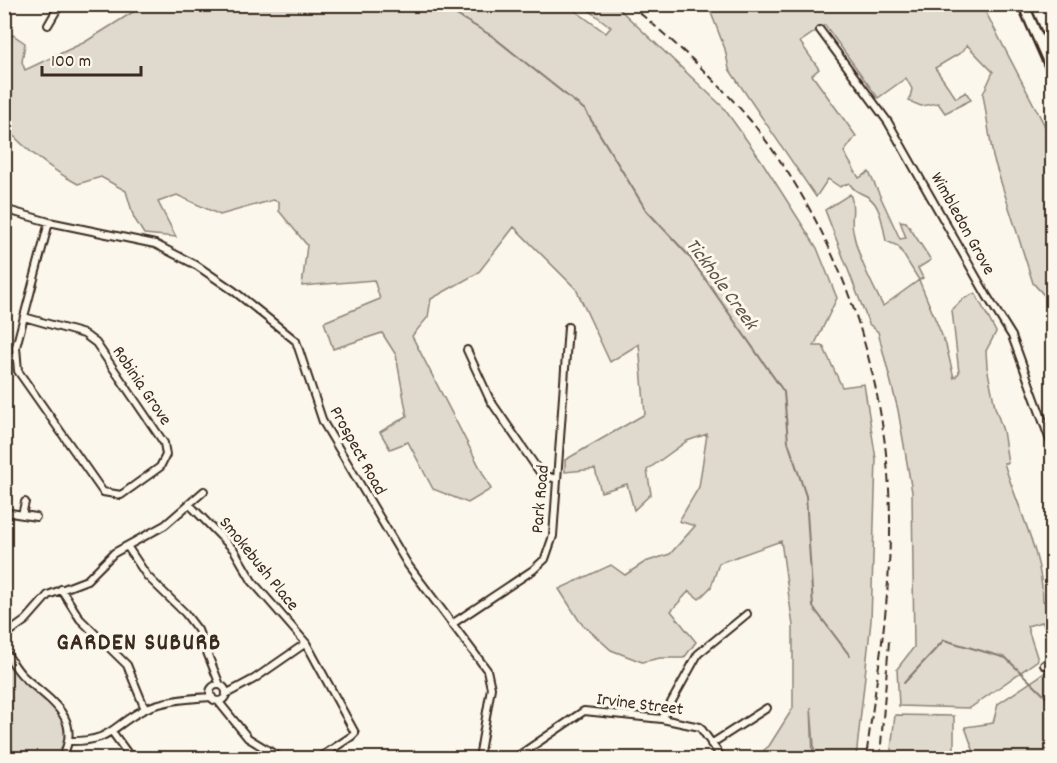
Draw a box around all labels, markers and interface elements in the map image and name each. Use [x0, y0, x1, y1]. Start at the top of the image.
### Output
scale bar [42, 39, 141, 77]
text: 100 m [51, 50, 91, 75]
street label: Wimbledon Grove [923, 168, 1000, 280]
water label: Tickhole Creek [678, 233, 764, 338]
street label: Robinia Grove [105, 342, 177, 431]
street label: Prospect Road [322, 402, 392, 500]
street label: Park Road [526, 464, 557, 534]
street label: Smokebush Place [212, 512, 304, 617]
district label: GARDEN SUBURB [56, 627, 222, 661]
street label: Irvine Street [595, 688, 685, 723]

